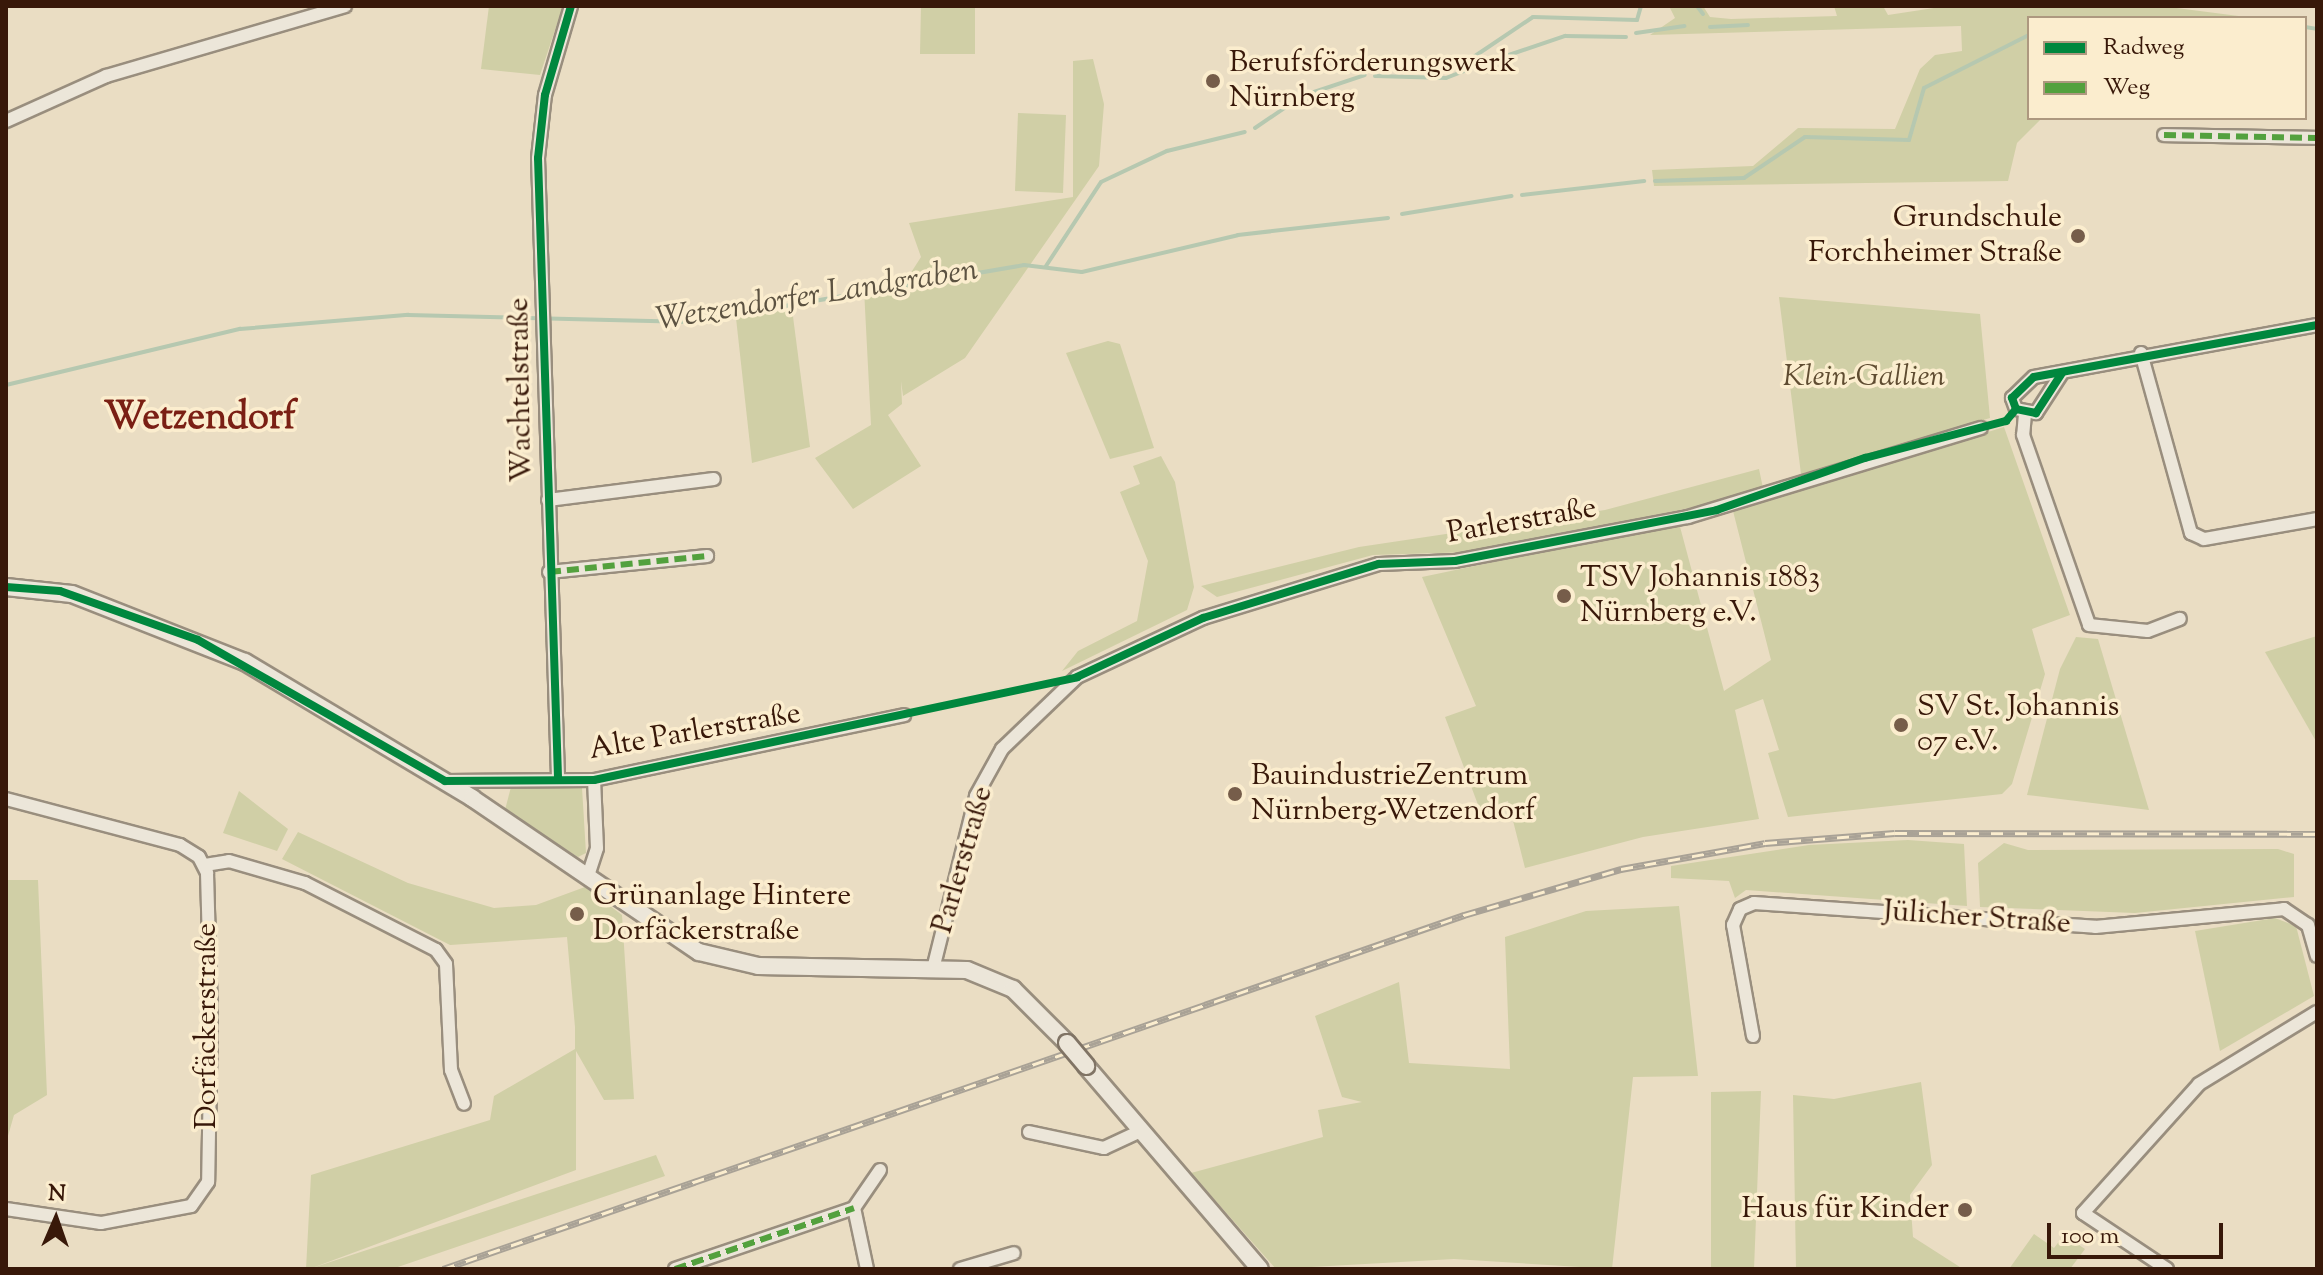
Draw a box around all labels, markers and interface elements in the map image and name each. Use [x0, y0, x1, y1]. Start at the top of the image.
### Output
legend [2027, 16, 2307, 120]
text: Radweg [2103, 31, 2184, 65]
place label: Berufsförderungswerk Nürnberg [1229, 46, 1516, 116]
text: Weg [2103, 71, 2150, 105]
marker: Berufsförderungswerk Nürnberg [1204, 72, 1222, 90]
place label: Grundschule Forchheimer Straße [1808, 201, 2062, 272]
marker: Grundschule Forchheimer Straße [2069, 227, 2087, 245]
water label: Wetzendorfer Landgraben [653, 252, 981, 340]
street label: Wachtelstraße [502, 297, 542, 483]
park label: Klein-Gallien [1783, 360, 1945, 396]
district label: Wetzendorf [104, 397, 296, 443]
street label: Parlerstraße [1444, 491, 1600, 553]
place label: TSV Johannis 1883 Nürnberg e.V. [1580, 561, 1820, 632]
marker: TSV Johannis 1883 Nürnberg e.V. [1555, 587, 1573, 605]
place label: SV St. Johannis 07 e.V. [1917, 690, 2119, 760]
street label: Alte Parlerstraße [586, 697, 804, 769]
marker: SV St. Johannis 07 e.V. [1892, 716, 1910, 734]
place label: BauindustrieZentrum Nürnberg-Wetzendorf [1251, 759, 1535, 830]
street label: Parlerstraße [926, 782, 1002, 938]
marker: BauindustrieZentrum Nürnberg-Wetzendorf [1226, 785, 1244, 803]
place label: Grünanlage Hintere Dorfäckerstraße [593, 879, 851, 950]
street label: Jülicher Straße [1882, 894, 2072, 944]
marker: Grünanlage Hintere Dorfäckerstraße [568, 905, 586, 923]
street label: Dorfäckerstraße [190, 923, 226, 1129]
north arrow [16, 1179, 96, 1259]
text: N [48, 1179, 66, 1211]
place label: Haus für Kinder [1742, 1192, 1949, 1228]
marker: Haus für Kinder [1956, 1201, 1974, 1219]
scale bar [2051, 1207, 2227, 1257]
text: 100 m [2061, 1220, 2119, 1254]

